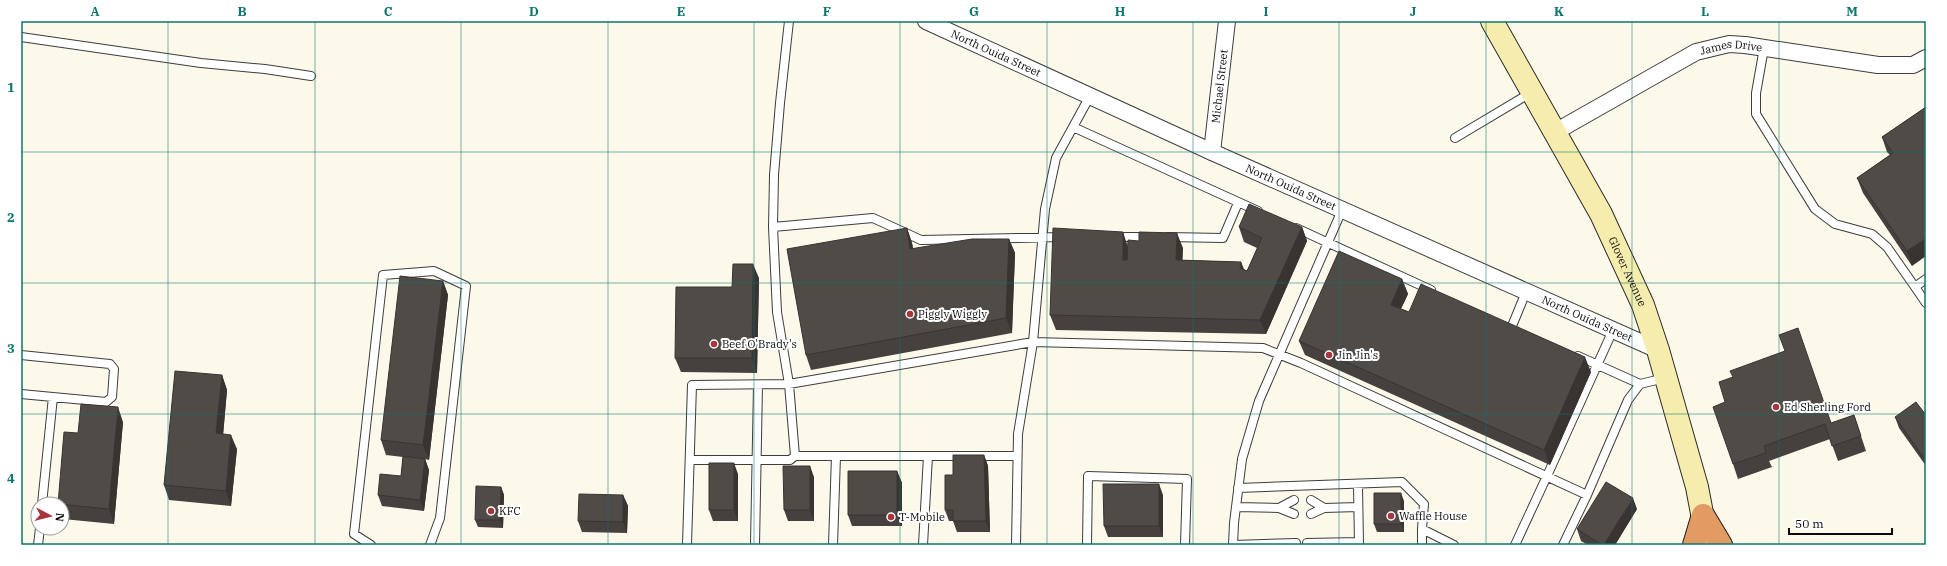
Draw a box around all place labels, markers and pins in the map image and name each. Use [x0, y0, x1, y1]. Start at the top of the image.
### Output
place label: Piggly Wiggly [918, 307, 987, 321]
marker: Piggly Wiggly [905, 309, 915, 319]
place label: Beef O'Brady's [722, 337, 797, 351]
marker: Beef O'Brady's [709, 339, 719, 349]
place label: Jin Jin's [1337, 348, 1378, 362]
marker: Jin Jin's [1324, 350, 1334, 360]
place label: Ed Sherling Ford [1784, 400, 1871, 414]
marker: Ed Sherling Ford [1771, 402, 1781, 412]
place label: KFC [499, 504, 521, 518]
marker: KFC [486, 506, 496, 516]
place label: Waffle House [1399, 509, 1467, 523]
place label: T-Mobile [899, 510, 945, 524]
marker: Waffle House [1386, 511, 1396, 521]
marker: T-Mobile [886, 512, 896, 522]

